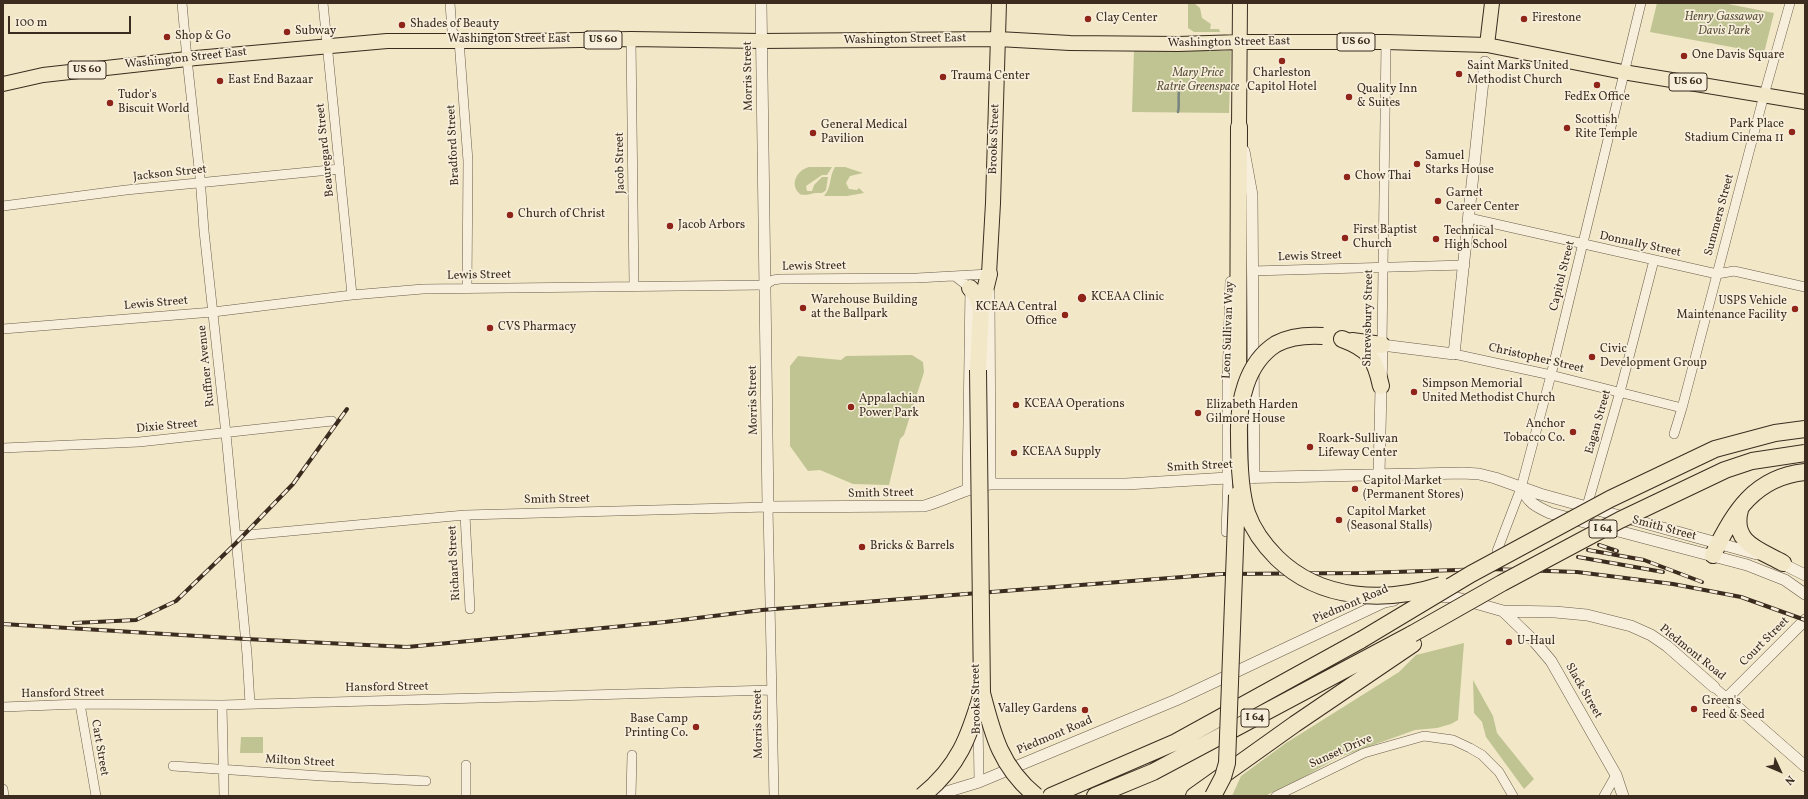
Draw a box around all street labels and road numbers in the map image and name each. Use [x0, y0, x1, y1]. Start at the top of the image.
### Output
road number: US 60 [584, 31, 622, 49]
street label: Washington Street East [843, 32, 967, 48]
street label: Washington Street East [448, 33, 570, 47]
road number: US 60 [1337, 33, 1375, 51]
street label: Washington Street East [1167, 35, 1291, 51]
street label: Morris Street [741, 41, 757, 111]
street label: Washington Street East [124, 45, 248, 73]
road number: US 60 [68, 61, 106, 79]
road number: US 60 [1669, 73, 1707, 91]
street label: Beauregard Street [314, 102, 338, 198]
street label: Brooks Street [987, 103, 1003, 175]
street label: Bradford Street [445, 104, 463, 186]
street label: Jacob Street [613, 132, 629, 194]
street label: Jackson Street [132, 163, 208, 185]
street label: Summers Street [1702, 172, 1738, 258]
street label: Donnally Street [1598, 229, 1682, 261]
street label: Capitol Street [1547, 239, 1579, 313]
street label: Lewis Street [1278, 249, 1342, 265]
street label: Lewis Street [782, 259, 846, 275]
street label: Lewis Street [447, 268, 511, 284]
street label: Shrewsbury Street [1361, 269, 1377, 367]
street label: Leon Sullivan Way [1220, 281, 1238, 379]
street label: Lewis Street [123, 294, 189, 314]
street label: Ruffner Avenue [196, 324, 218, 408]
street label: Christopher Street [1487, 341, 1585, 377]
street label: Morris Street [746, 365, 762, 435]
street label: Eagan Street [1583, 388, 1615, 456]
street label: Dixie Street [136, 417, 198, 437]
street label: Smith Street [1167, 458, 1233, 476]
street label: Smith Street [848, 486, 914, 502]
street label: Smith Street [524, 492, 590, 508]
street label: Smith Street [1630, 513, 1698, 545]
road number: I 64 [1589, 520, 1617, 538]
street label: Richard Street [446, 525, 464, 601]
street label: Piedmont Road [1311, 583, 1391, 627]
street label: Court Street [1737, 614, 1793, 670]
street label: Piedmont Road [1656, 622, 1728, 684]
street label: Slack Street [1561, 661, 1605, 721]
street label: Brooks Street [969, 664, 985, 734]
street label: Hansford Street [345, 680, 429, 696]
street label: Hansford Street [21, 686, 105, 702]
street label: Morris Street [751, 689, 767, 759]
road number: I 64 [1241, 709, 1269, 727]
street label: Piedmont Road [1015, 714, 1095, 758]
street label: Cart Street [87, 719, 111, 777]
street label: Sunset Drive [1307, 732, 1375, 772]
street label: Milton Street [265, 753, 335, 771]

